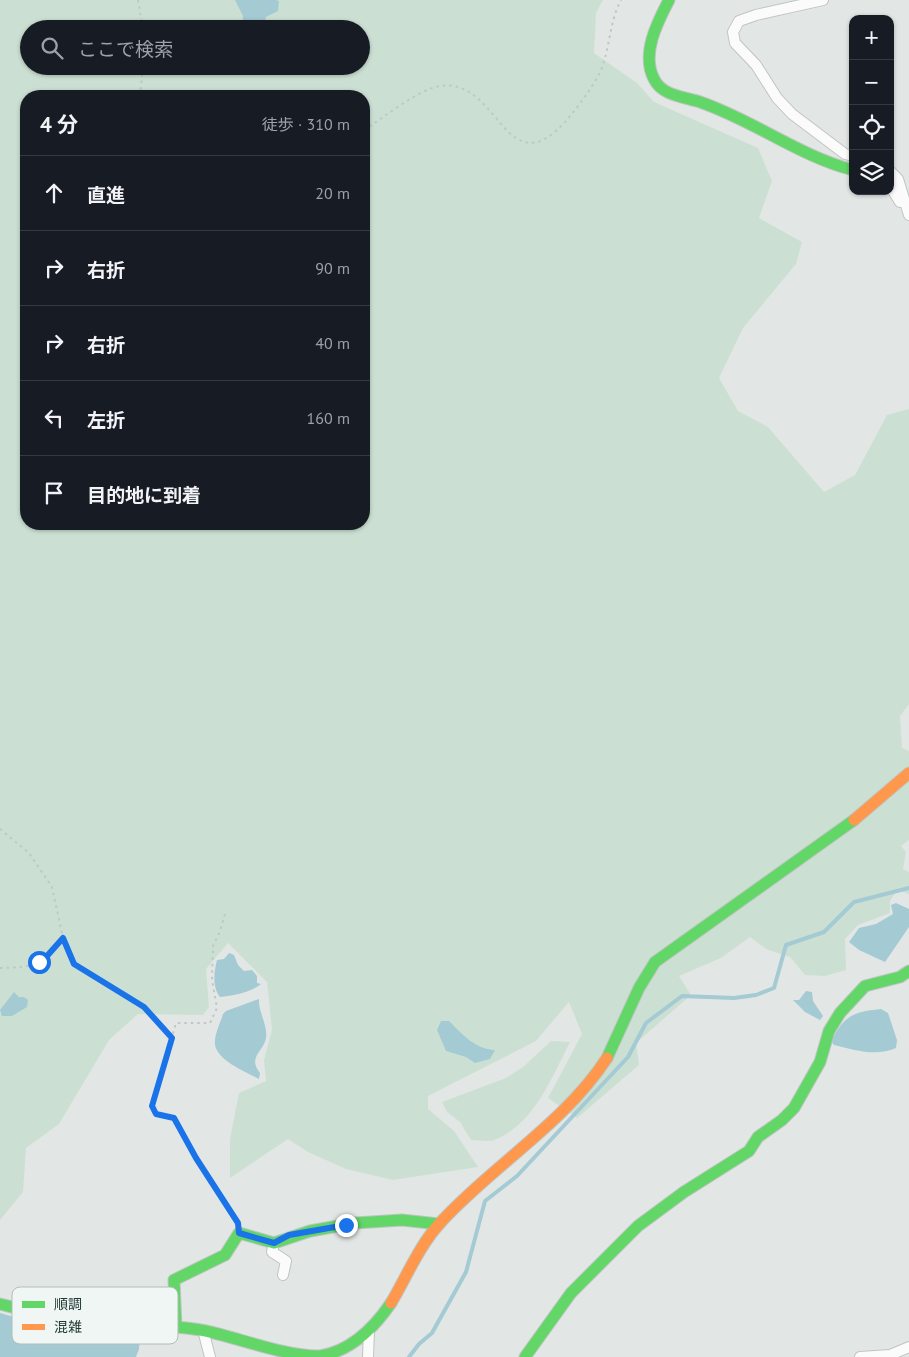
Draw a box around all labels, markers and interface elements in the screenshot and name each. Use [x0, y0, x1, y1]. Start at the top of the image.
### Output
map controls [849, 15, 894, 195]
button: + [849, 15, 894, 60]
search box [20, 20, 370, 75]
icon: search [38, 34, 66, 62]
text: ここで検索 [78, 37, 173, 61]
button: − [849, 60, 894, 105]
button: locate [849, 105, 894, 150]
text: 4 分 [40, 111, 78, 138]
text: 徒歩 · 310 m [262, 114, 350, 134]
button: layers [849, 150, 894, 195]
icon: ahead [40, 179, 68, 207]
text: 直進 [87, 183, 125, 207]
text: 20 m [315, 183, 350, 203]
icon: right [40, 254, 68, 282]
text: 右折 [87, 258, 125, 282]
text: 90 m [315, 258, 350, 278]
icon: right [40, 329, 68, 357]
text: 右折 [87, 333, 125, 357]
text: 40 m [315, 333, 350, 353]
icon: left [40, 404, 68, 432]
text: 左折 [87, 408, 125, 432]
text: 160 m [307, 408, 350, 428]
icon: arrive [40, 479, 68, 507]
text: 目的地に到着 [87, 483, 201, 507]
route start [28, 951, 51, 974]
route end [335, 1214, 358, 1237]
legend [12, 1287, 178, 1344]
text: 順調 [54, 1295, 82, 1313]
text: 混雑 [54, 1318, 82, 1336]

